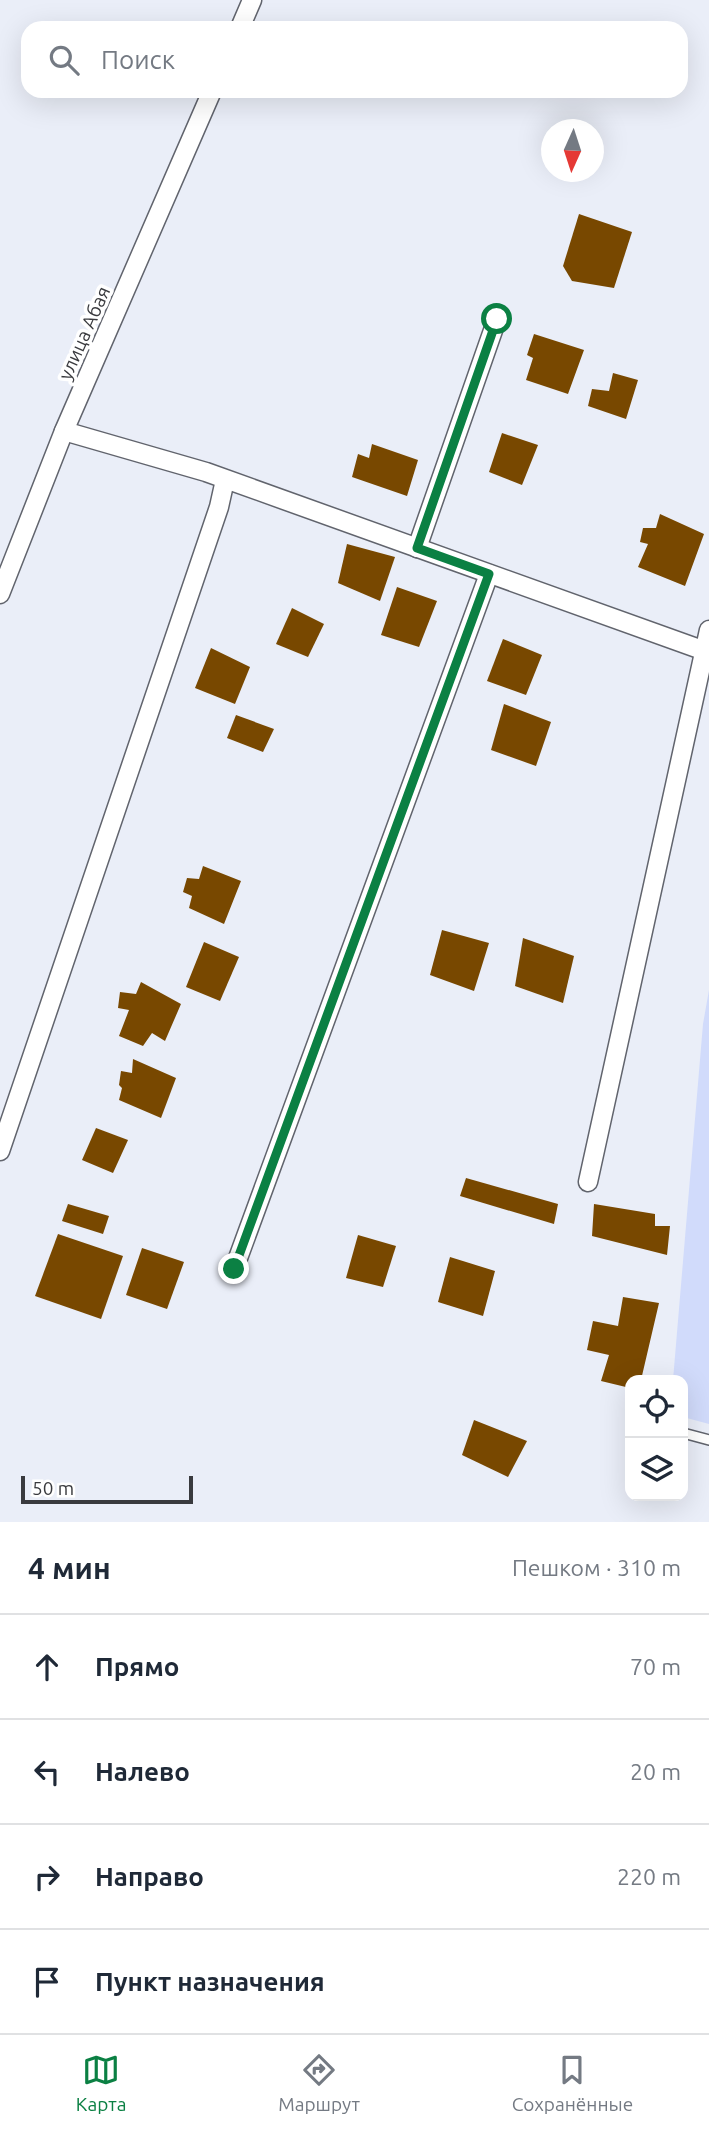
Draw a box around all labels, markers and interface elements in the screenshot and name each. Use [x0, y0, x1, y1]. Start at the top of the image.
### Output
search box [21, 21, 688, 98]
icon: search [45, 41, 83, 79]
text: Поиск [101, 45, 175, 74]
north arrow [541, 119, 604, 182]
street label: улица Абая [54, 283, 114, 383]
route start [481, 303, 512, 334]
route end [218, 1253, 249, 1284]
map controls [625, 1375, 688, 1501]
button: locate [625, 1375, 688, 1438]
button: layers [625, 1438, 688, 1501]
scale bar [21, 1473, 192, 1505]
text: 50 m [32, 1477, 74, 1499]
text: 4 мин [28, 1551, 111, 1585]
text: Пешком · 310 m [512, 1555, 681, 1580]
icon: ahead [28, 1648, 66, 1686]
text: Прямо [95, 1652, 179, 1681]
text: 70 m [630, 1654, 681, 1679]
icon: left [28, 1753, 66, 1791]
text: Налево [95, 1757, 190, 1786]
text: 20 m [630, 1759, 681, 1784]
icon: right [28, 1858, 66, 1896]
text: Направо [95, 1862, 204, 1891]
text: 220 m [617, 1864, 681, 1889]
icon: arrive [28, 1963, 66, 2001]
text: Пункт назначения [95, 1967, 325, 1996]
tab: Карта [76, 2051, 126, 2115]
tab: Маршрут [278, 2051, 360, 2115]
tab: Сохранённые [512, 2051, 633, 2115]

